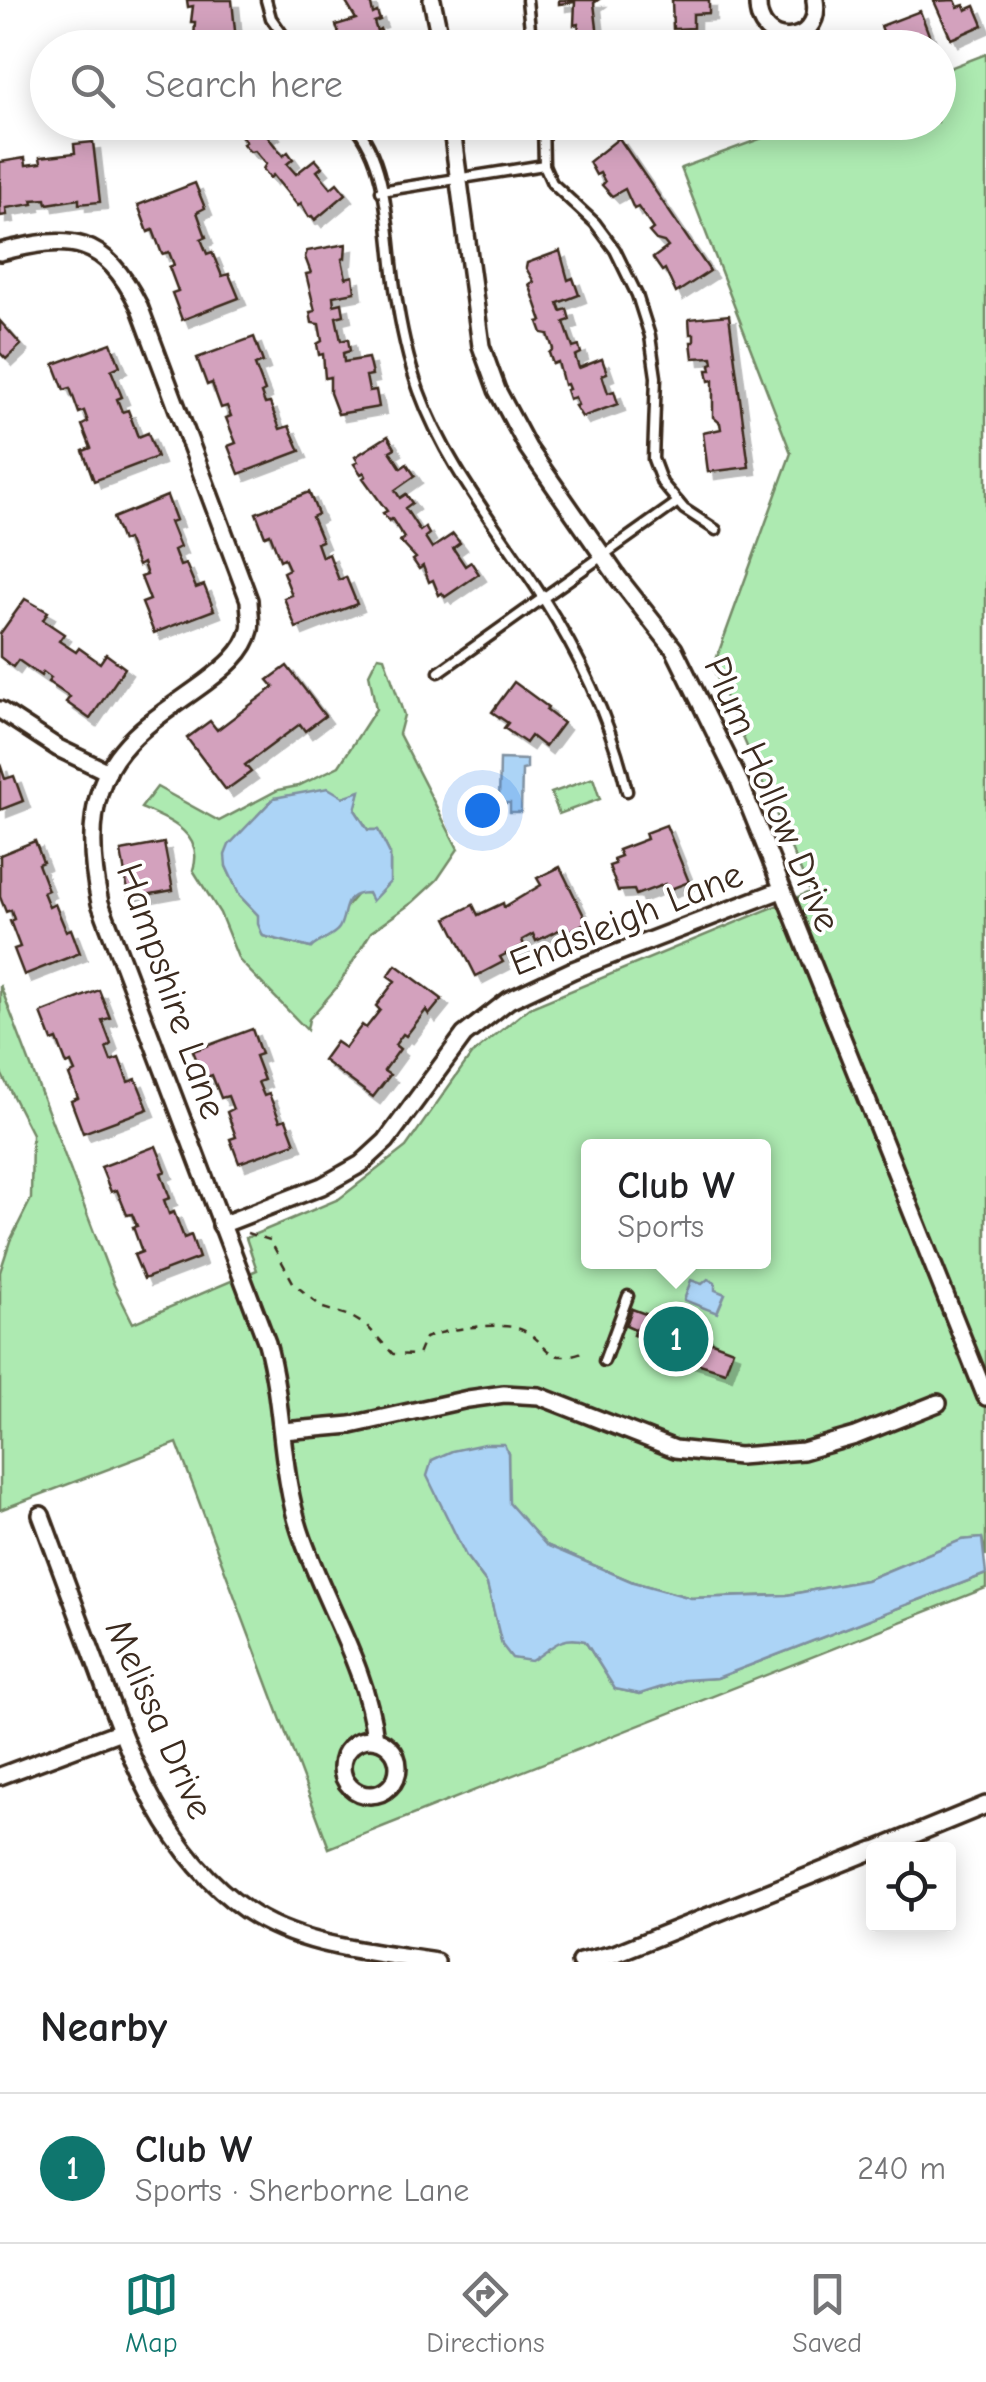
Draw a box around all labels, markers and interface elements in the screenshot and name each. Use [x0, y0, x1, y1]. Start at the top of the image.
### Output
search box [30, 30, 956, 140]
icon: search [65, 58, 120, 113]
text: Search here [145, 63, 343, 107]
street label: Plum Hollow Drive [694, 650, 850, 938]
your location [457, 785, 508, 836]
street label: Endsleigh Lane [504, 852, 749, 986]
street label: Hampshire Lane [107, 858, 235, 1125]
popup [581, 1139, 771, 1269]
text: Club W [617, 1164, 735, 1208]
text: Sports [617, 1208, 704, 1245]
pin: 1 [644, 1302, 708, 1376]
street label: Melissa Drive [96, 1613, 223, 1826]
map controls [866, 1842, 956, 1932]
button: locate [866, 1842, 956, 1932]
text: Nearby [40, 2003, 167, 2052]
text: Club W [135, 2128, 252, 2172]
text: 1 [66, 2150, 79, 2187]
text: 240 m [857, 2150, 946, 2187]
text: Sports · Sherborne Lane [135, 2172, 469, 2209]
tab: Map [124, 2267, 179, 2359]
tab: Directions [426, 2267, 545, 2359]
tab: Saved [792, 2267, 862, 2359]

